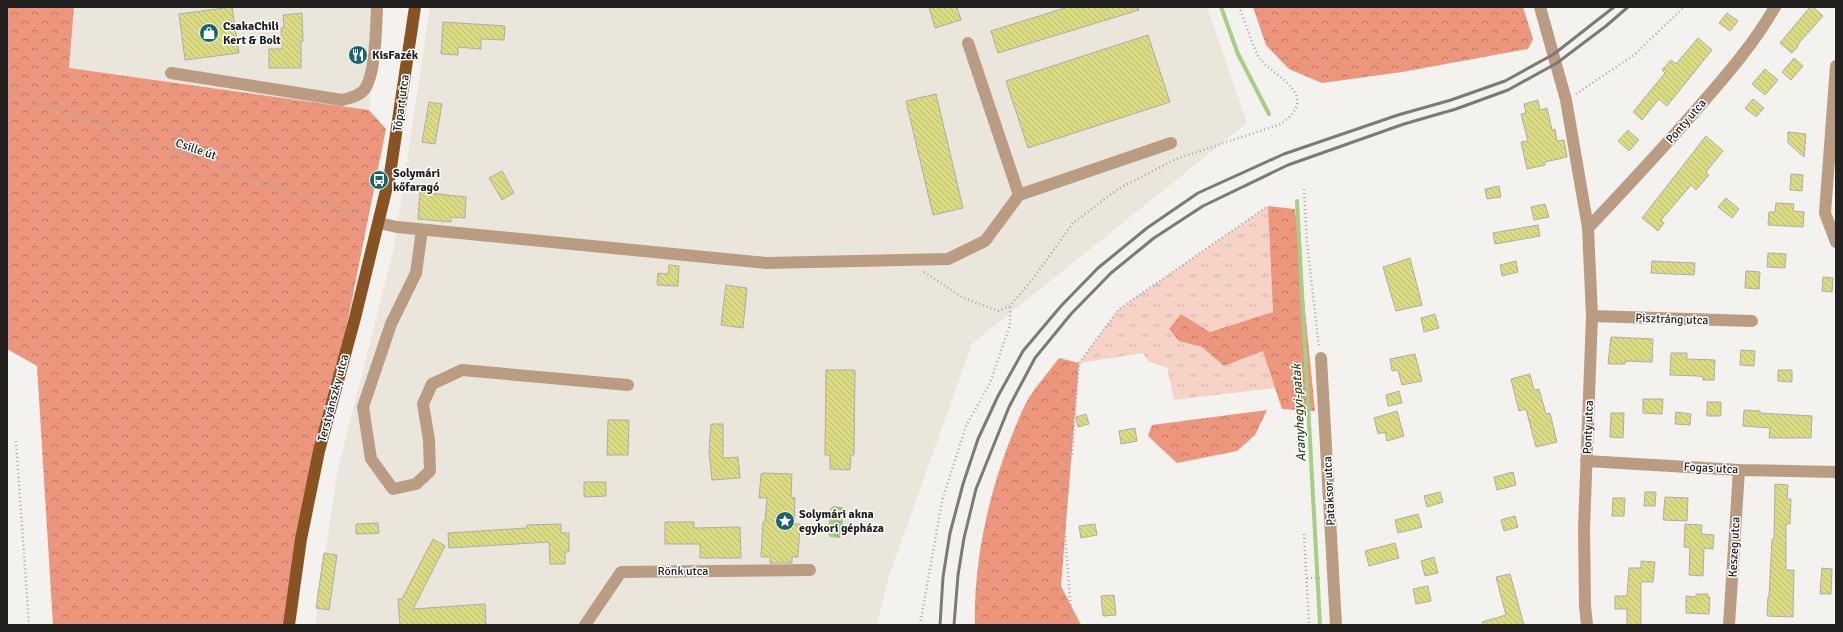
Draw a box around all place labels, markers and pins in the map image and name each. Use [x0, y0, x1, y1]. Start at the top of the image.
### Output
place label: CsakaChili Kert & Bolt [223, 19, 281, 48]
shop icon: CsakaChili Kert & Bolt [198, 22, 220, 44]
restaurant icon: KisFazék [347, 44, 369, 66]
place label: KisFazék [372, 48, 419, 63]
place label: Solymári kőfaragó [393, 166, 440, 195]
bus stop icon: Solymári kőfaragó [368, 169, 390, 191]
place label: Solymári akna egykori gépháza [799, 507, 884, 536]
place icon: Solymári akna egykori gépháza [774, 510, 796, 532]

